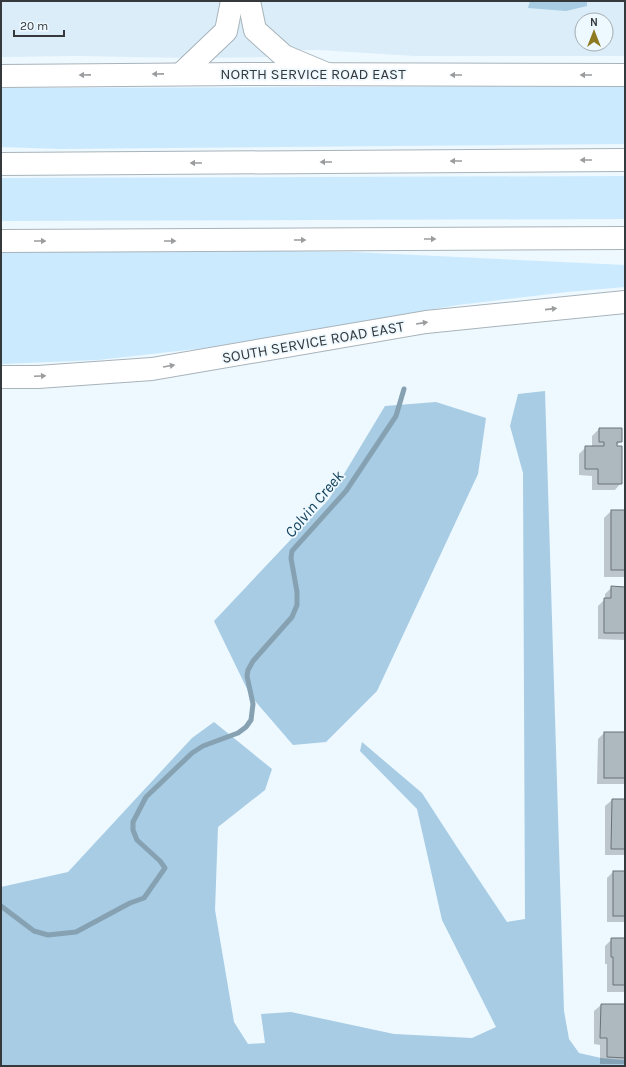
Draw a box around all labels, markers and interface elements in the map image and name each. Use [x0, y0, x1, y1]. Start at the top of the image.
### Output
scale bar [14, 12, 64, 38]
north arrow [574, 12, 614, 52]
text: N [590, 16, 598, 29]
text: 20 m [20, 19, 48, 33]
street label: NORTH SERVICE ROAD EAST [220, 65, 406, 83]
one-way arrow [152, 71, 164, 78]
one-way arrow [78, 72, 91, 78]
one-way arrow [449, 72, 462, 78]
one-way arrow [579, 72, 592, 78]
one-way arrow [579, 157, 592, 163]
one-way arrow [449, 158, 462, 164]
one-way arrow [319, 159, 332, 165]
one-way arrow [189, 160, 202, 166]
one-way arrow [424, 236, 437, 242]
one-way arrow [164, 237, 176, 244]
one-way arrow [294, 237, 307, 243]
one-way arrow [34, 238, 47, 244]
one-way arrow [545, 306, 557, 313]
street label: SOUTH SERVICE ROAD EAST [220, 317, 406, 367]
one-way arrow [416, 320, 428, 326]
one-way arrow [163, 363, 176, 369]
one-way arrow [34, 373, 46, 380]
water label: Colvin Creek [280, 466, 348, 541]

